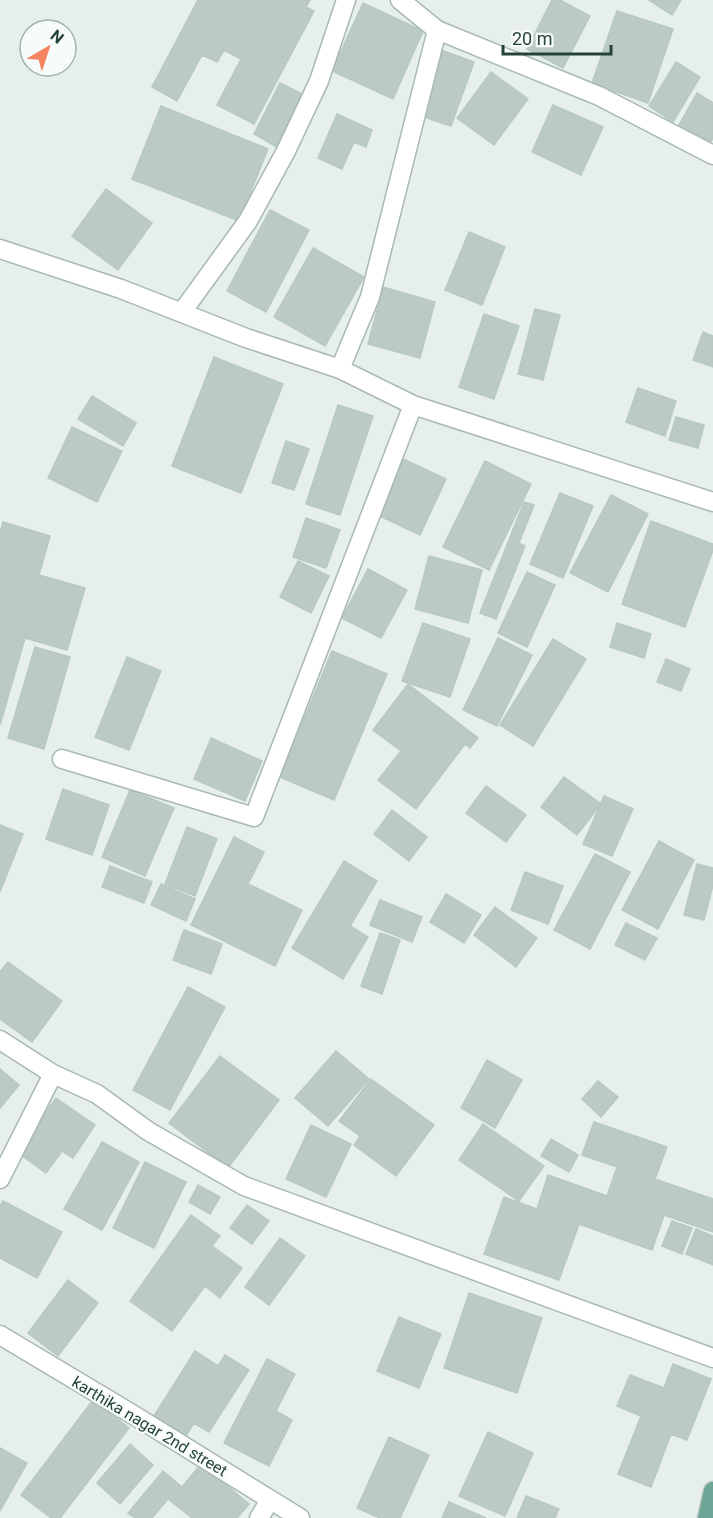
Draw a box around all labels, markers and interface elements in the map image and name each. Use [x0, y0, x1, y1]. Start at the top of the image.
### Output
north arrow [18, 18, 78, 78]
scale bar [503, 18, 611, 56]
text: N [47, 26, 67, 48]
text: 20 m [512, 28, 552, 49]
street label: karthika nagar 2nd street [69, 1373, 231, 1480]

